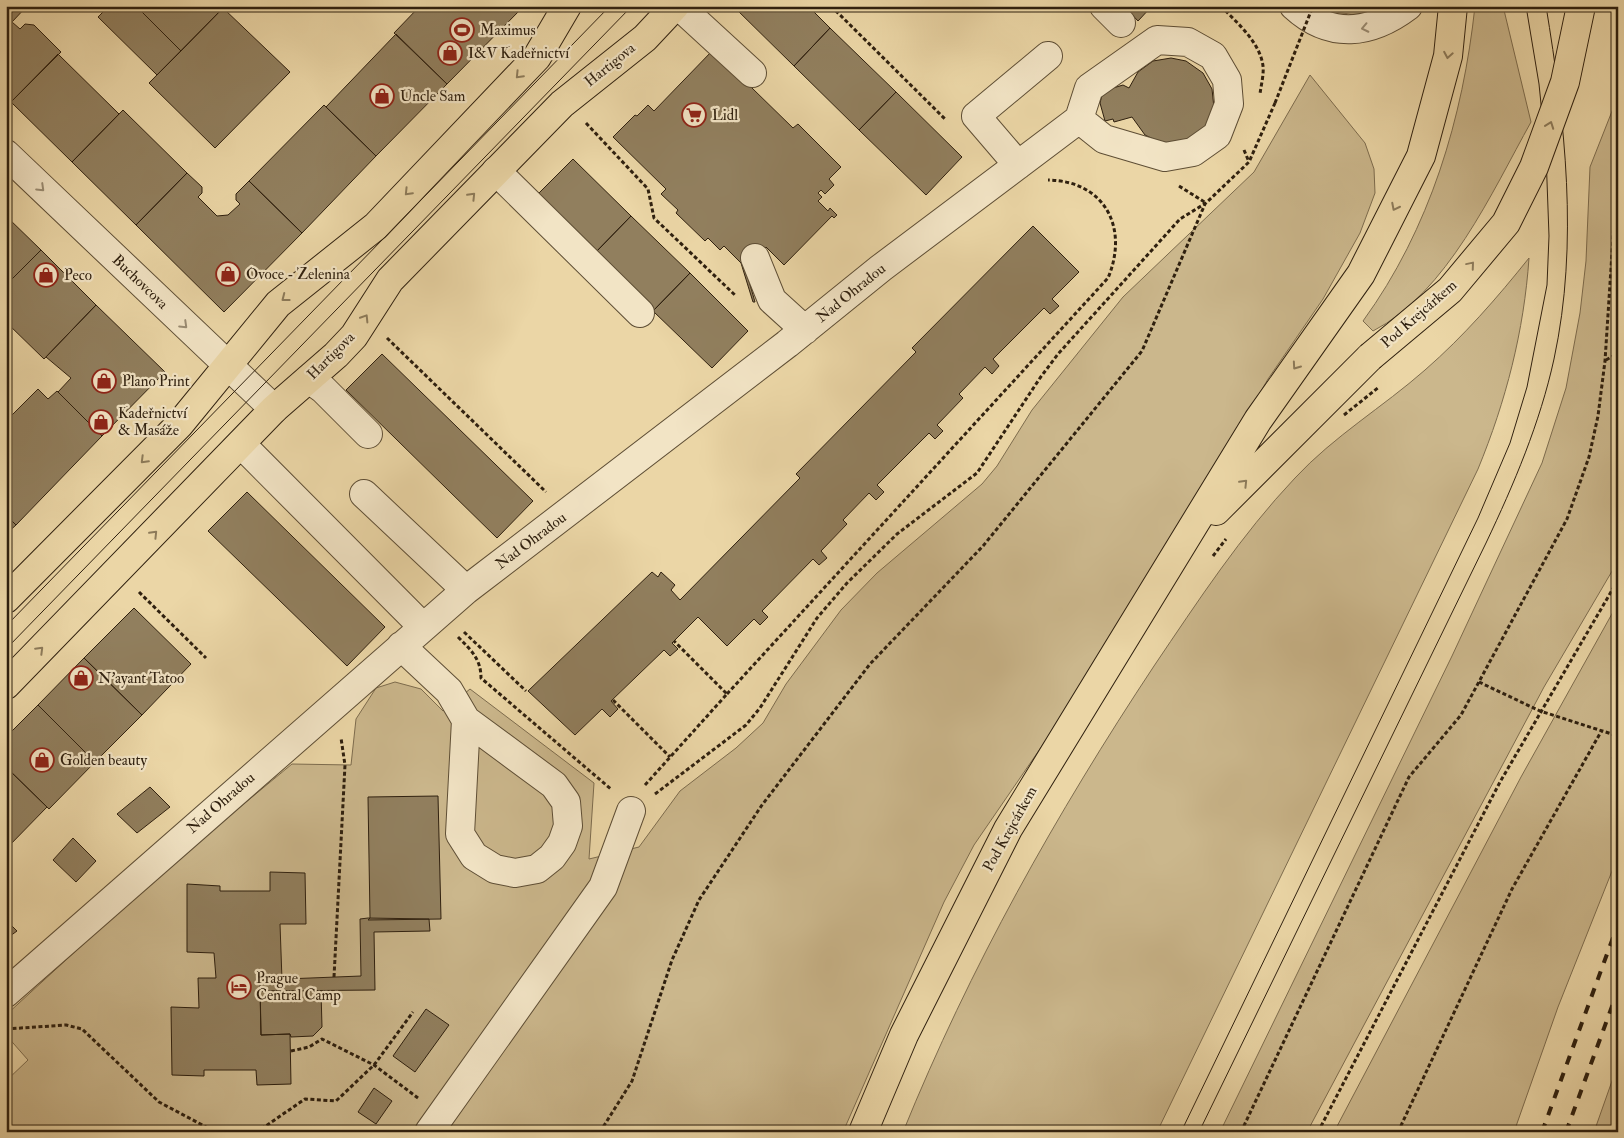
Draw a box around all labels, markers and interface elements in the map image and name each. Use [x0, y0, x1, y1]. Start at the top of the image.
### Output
sports icon: Maximus [449, 17, 475, 43]
place label: Maximus [480, 21, 536, 40]
one-way arrow [1361, 22, 1370, 33]
street label: Hartigova [581, 38, 640, 91]
shop icon: I&V Kadeřnictví [437, 40, 463, 66]
place label: I&V Kadeřnictví [468, 44, 570, 63]
one-way arrow [1443, 50, 1453, 59]
one-way arrow [516, 69, 525, 78]
shop icon: Uncle Sam [369, 83, 395, 109]
place label: Uncle Sam [400, 87, 466, 106]
supermarket icon: Lidl [681, 102, 707, 128]
place label: Lidl [712, 106, 738, 125]
one-way arrow [1544, 121, 1554, 130]
one-way arrow [36, 182, 45, 191]
one-way arrow [405, 187, 414, 196]
one-way arrow [466, 193, 475, 202]
one-way arrow [1391, 202, 1401, 211]
street label: Buchovcova [108, 251, 173, 314]
street label: Nad Ohradou [812, 259, 890, 327]
shop icon: Ovoce - Zelenina [215, 261, 241, 287]
shop icon: Peco [33, 262, 59, 288]
one-way arrow [1465, 262, 1474, 271]
place label: Ovoce - Zelenina [246, 265, 351, 284]
place label: Peco [64, 266, 92, 285]
street label: Pod Krejcárkem [1377, 276, 1461, 352]
one-way arrow [281, 293, 290, 302]
one-way arrow [359, 315, 369, 324]
one-way arrow [178, 319, 187, 328]
street label: Hartigova [303, 327, 360, 384]
one-way arrow [1293, 360, 1302, 370]
shop icon: Plano Print [91, 368, 117, 394]
place label: Plano Print [122, 372, 190, 391]
place label: Kadeřnictví & Masáže [118, 404, 188, 440]
shop icon: Kadeřnictví & Masáže [88, 409, 114, 435]
one-way arrow [141, 455, 150, 464]
one-way arrow [1238, 479, 1247, 488]
street label: Nad Ohradou [492, 508, 570, 574]
one-way arrow [148, 530, 157, 539]
one-way arrow [35, 647, 44, 656]
shop icon: N'ayant Tatoo [68, 665, 94, 691]
place label: N'ayant Tatoo [98, 669, 184, 688]
shop icon: Golden beauty [29, 747, 55, 773]
place label: Golden beauty [60, 751, 147, 770]
street label: Nad Ohradou [183, 768, 259, 838]
street label: Pod Krejcárkem [979, 783, 1041, 875]
place label: Prague Central Camp [256, 969, 341, 1006]
hotel icon: Prague Central Camp [226, 974, 252, 1000]

